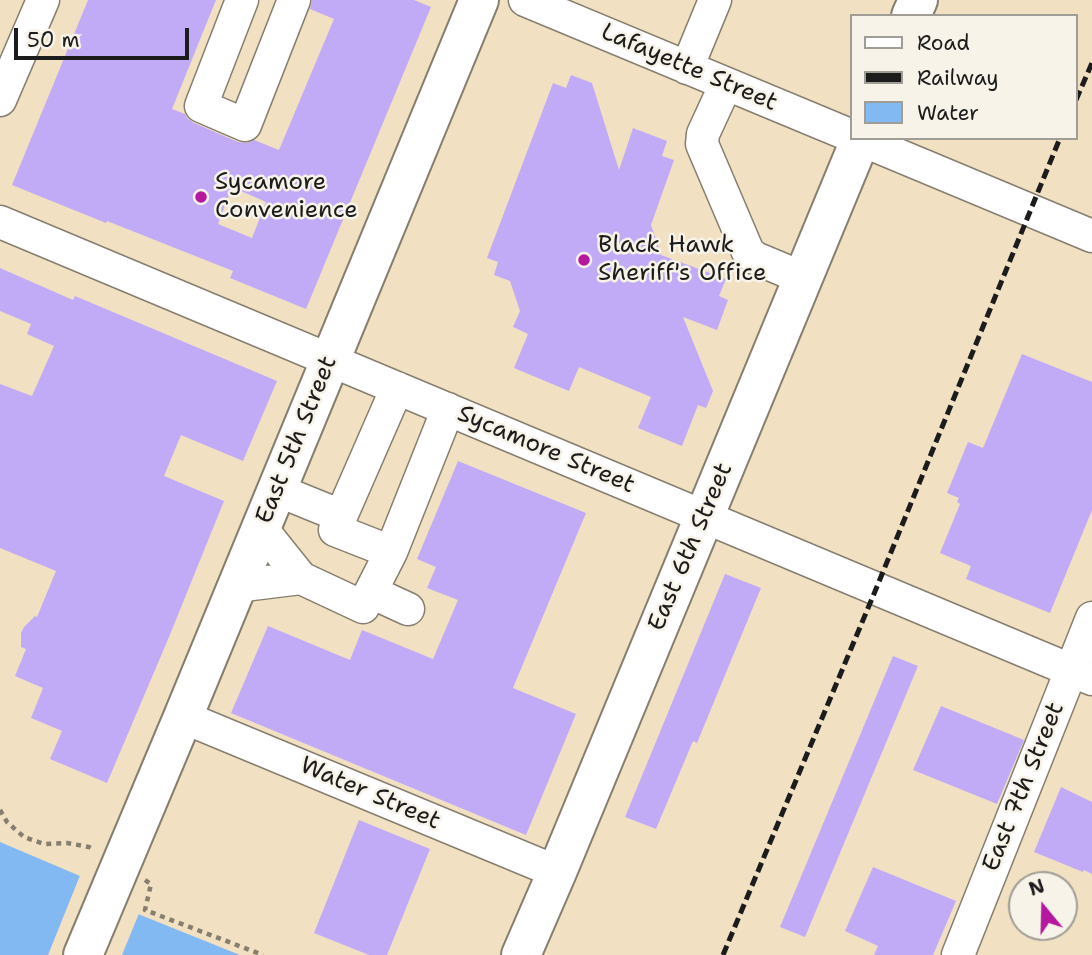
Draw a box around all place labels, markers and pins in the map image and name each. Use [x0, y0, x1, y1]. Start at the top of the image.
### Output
place label: Sycamore Convenience [215, 169, 358, 225]
marker: Sycamore Convenience [193, 189, 209, 205]
place label: Black Hawk Sheriff's Office [598, 232, 766, 288]
marker: Black Hawk Sheriff's Office [576, 252, 592, 268]

